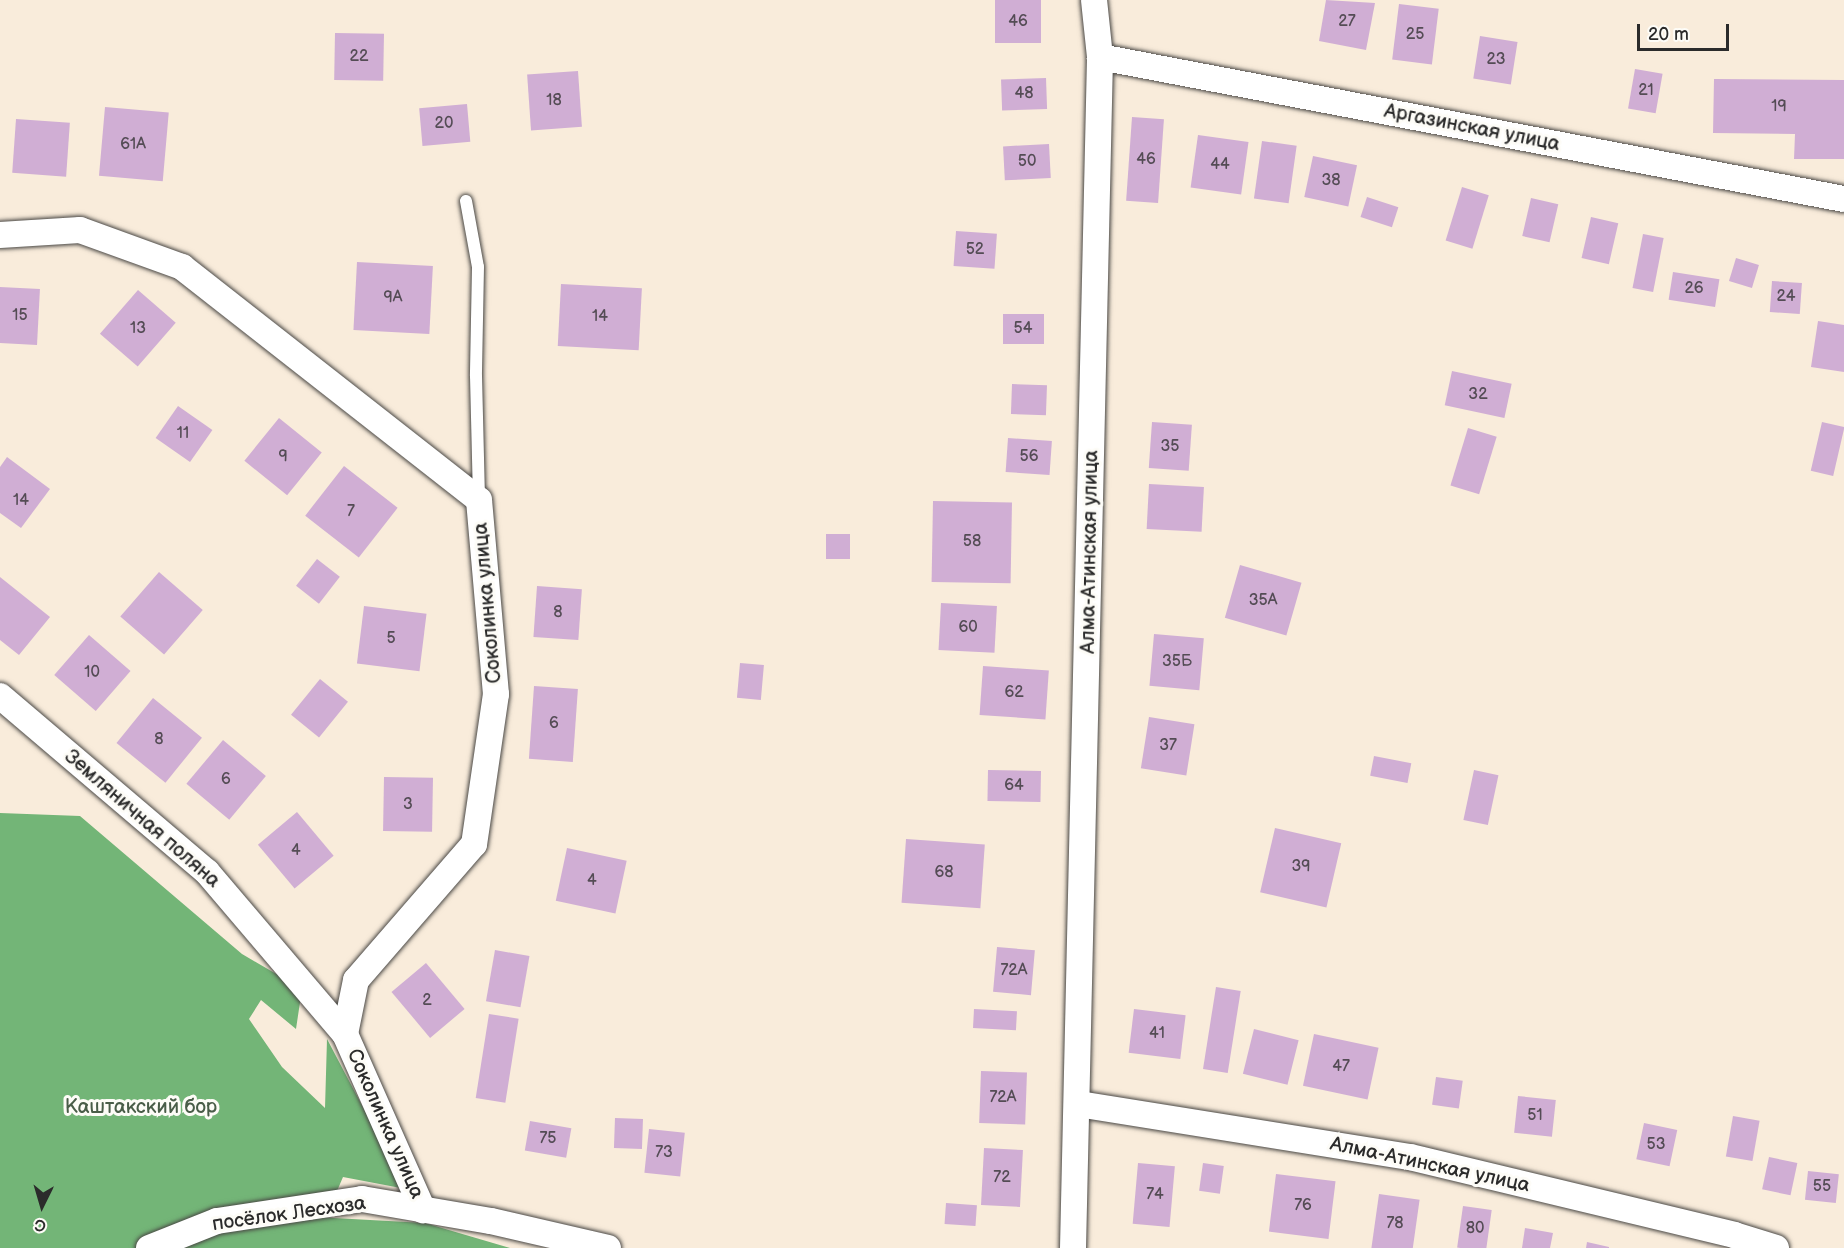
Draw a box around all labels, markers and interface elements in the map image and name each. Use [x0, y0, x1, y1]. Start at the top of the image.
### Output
house number: 46 [1008, 12, 1028, 32]
house number: 27 [1338, 12, 1356, 32]
scale bar [1640, 12, 1732, 50]
text: 20 m [1648, 24, 1689, 45]
house number: 25 [1406, 25, 1424, 45]
house number: 22 [350, 47, 368, 67]
house number: 23 [1487, 50, 1505, 70]
house number: 21 [1638, 81, 1654, 101]
house number: 48 [1014, 84, 1034, 104]
house number: 18 [546, 91, 562, 111]
house number: 19 [1771, 97, 1787, 117]
street label: Аргазинская улица [1382, 99, 1562, 157]
house number: 20 [435, 114, 453, 134]
house number: 61А [120, 135, 146, 155]
house number: 46 [1136, 150, 1156, 170]
house number: 50 [1018, 152, 1036, 172]
house number: 44 [1210, 155, 1230, 175]
house number: 38 [1321, 171, 1341, 191]
house number: 52 [966, 240, 984, 260]
house number: 26 [1684, 279, 1704, 299]
house number: 24 [1777, 287, 1795, 307]
house number: 9А [384, 288, 402, 308]
house number: 15 [12, 306, 28, 326]
house number: 14 [592, 307, 608, 327]
house number: 13 [130, 319, 146, 339]
house number: 54 [1014, 319, 1032, 339]
house number: 32 [1468, 385, 1488, 405]
house number: 11 [177, 424, 189, 444]
house number: 35 [1160, 437, 1180, 457]
house number: 9 [278, 447, 288, 467]
house number: 56 [1020, 447, 1038, 467]
street label: Алма-Атинская улица [1076, 450, 1104, 654]
house number: 14 [13, 491, 29, 511]
house number: 7 [347, 502, 355, 522]
street label: Соколинка улица [469, 522, 507, 684]
house number: 58 [963, 532, 981, 552]
house number: 35А [1249, 591, 1277, 611]
house number: 8 [553, 603, 563, 623]
house number: 60 [958, 618, 978, 638]
house number: 5 [386, 629, 396, 649]
house number: 35Б [1162, 652, 1192, 672]
house number: 10 [84, 663, 100, 683]
house number: 62 [1004, 683, 1024, 703]
house number: 6 [549, 714, 559, 734]
house number: 8 [154, 730, 164, 750]
house number: 37 [1159, 736, 1177, 756]
street label: Земляничная поляна [59, 745, 225, 893]
house number: 6 [221, 770, 231, 790]
house number: 64 [1004, 776, 1024, 796]
house number: 3 [403, 795, 413, 815]
house number: 4 [291, 841, 301, 861]
house number: 39 [1291, 857, 1311, 877]
house number: 68 [934, 863, 954, 883]
house number: 4 [587, 871, 597, 891]
house number: 72А [1001, 961, 1027, 981]
house number: 2 [422, 991, 432, 1011]
house number: 41 [1149, 1024, 1165, 1044]
street label: Соколинка улица [341, 1045, 429, 1203]
house number: 47 [1332, 1057, 1350, 1077]
house number: 72А [990, 1088, 1016, 1108]
park label: Каштакский бор [65, 1095, 217, 1119]
house number: 51 [1527, 1106, 1543, 1126]
house number: 75 [539, 1129, 557, 1149]
street label: Алма-Атинская улица [1328, 1132, 1532, 1198]
house number: 53 [1646, 1135, 1666, 1155]
house number: 73 [655, 1143, 673, 1163]
house number: 72 [993, 1168, 1011, 1188]
north arrow [12, 1176, 72, 1236]
house number: 55 [1813, 1177, 1831, 1197]
house number: 74 [1146, 1185, 1164, 1205]
street label: посёлок Лесхоза [211, 1191, 367, 1237]
house number: 76 [1294, 1196, 1312, 1216]
text: С [34, 1214, 47, 1234]
house number: 78 [1386, 1214, 1404, 1234]
house number: 80 [1466, 1219, 1484, 1239]

